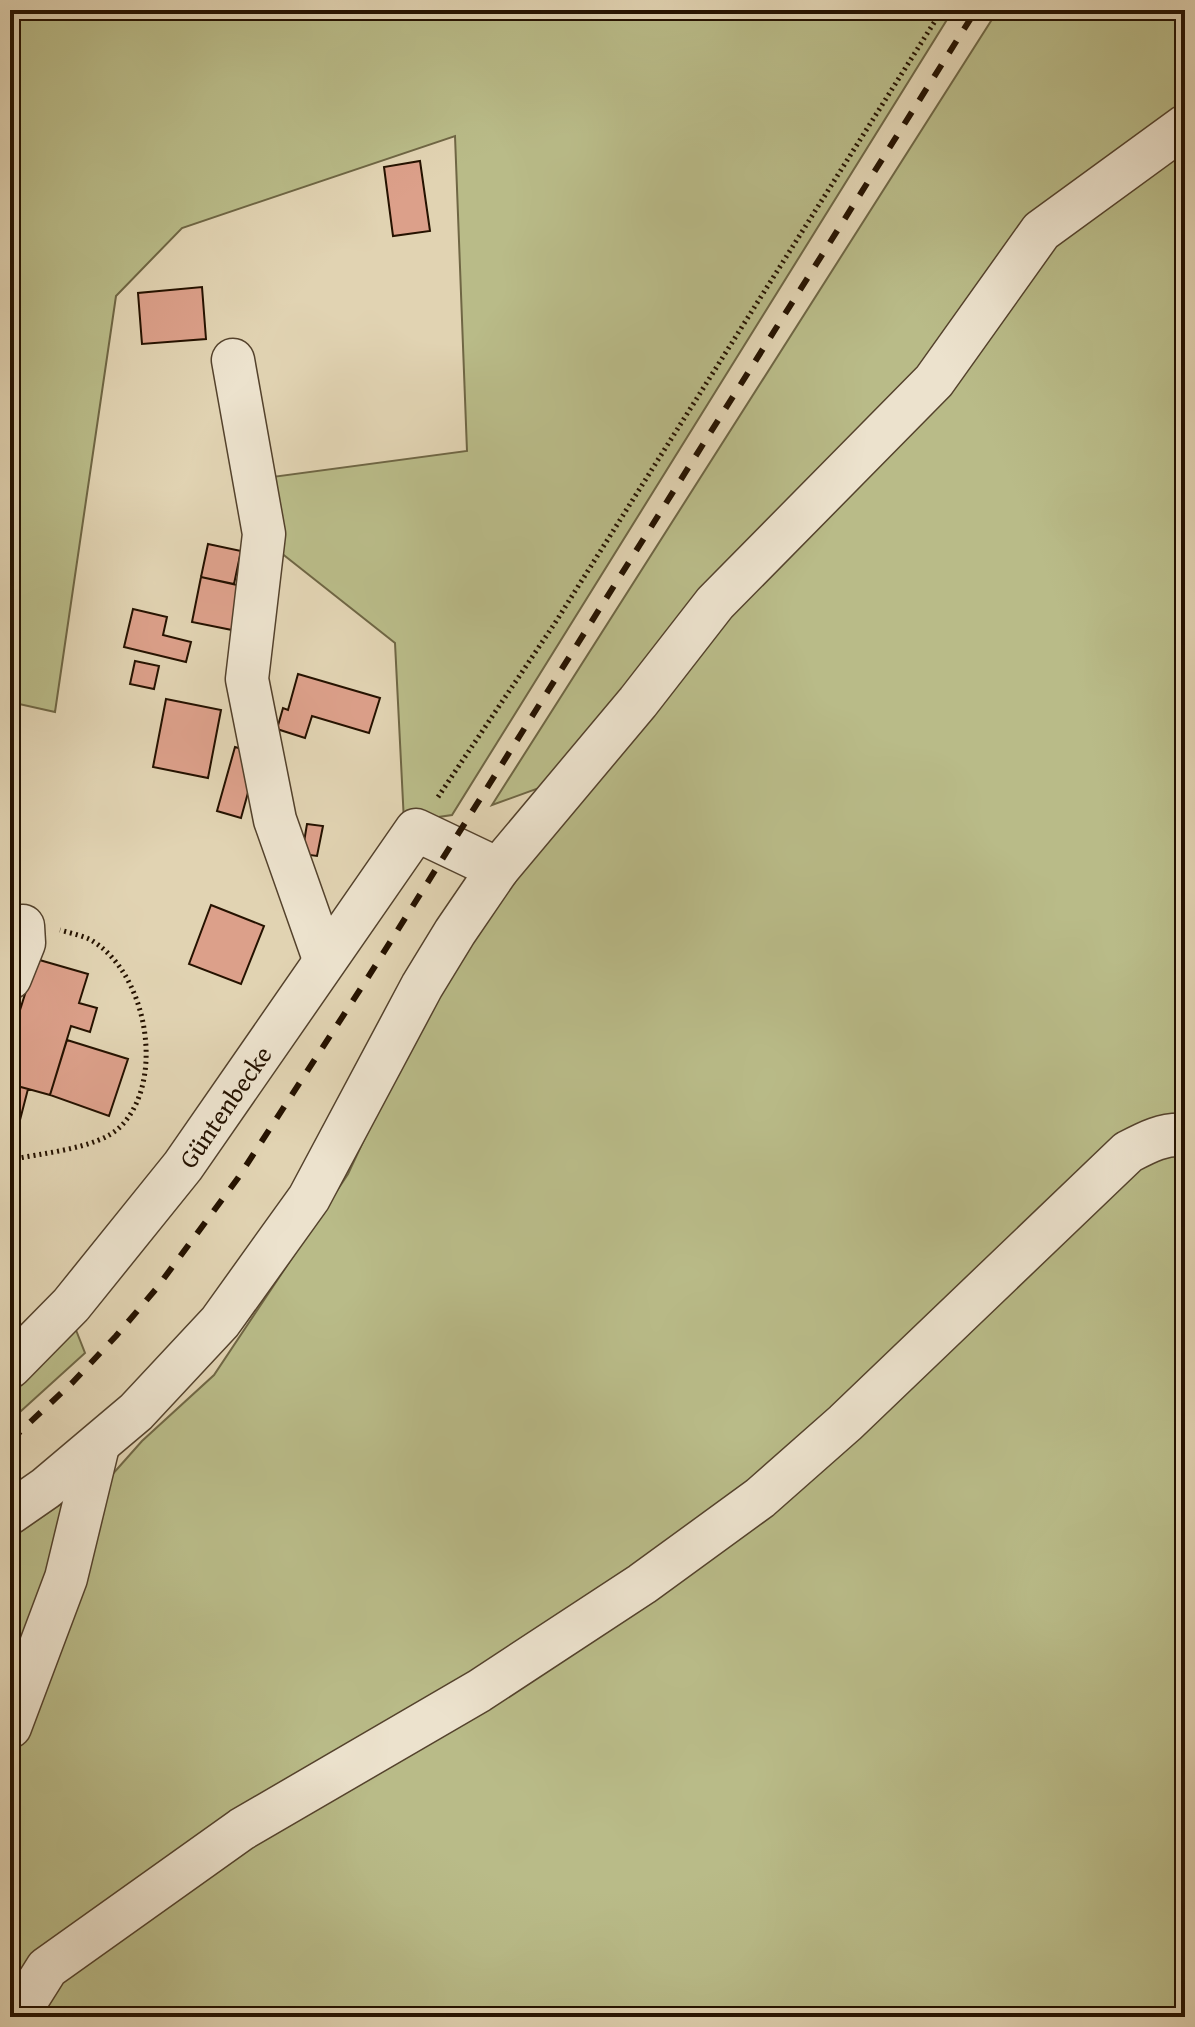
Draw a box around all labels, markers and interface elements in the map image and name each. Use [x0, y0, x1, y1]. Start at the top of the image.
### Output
street label: Güntenbecke [168, 1037, 281, 1176]

